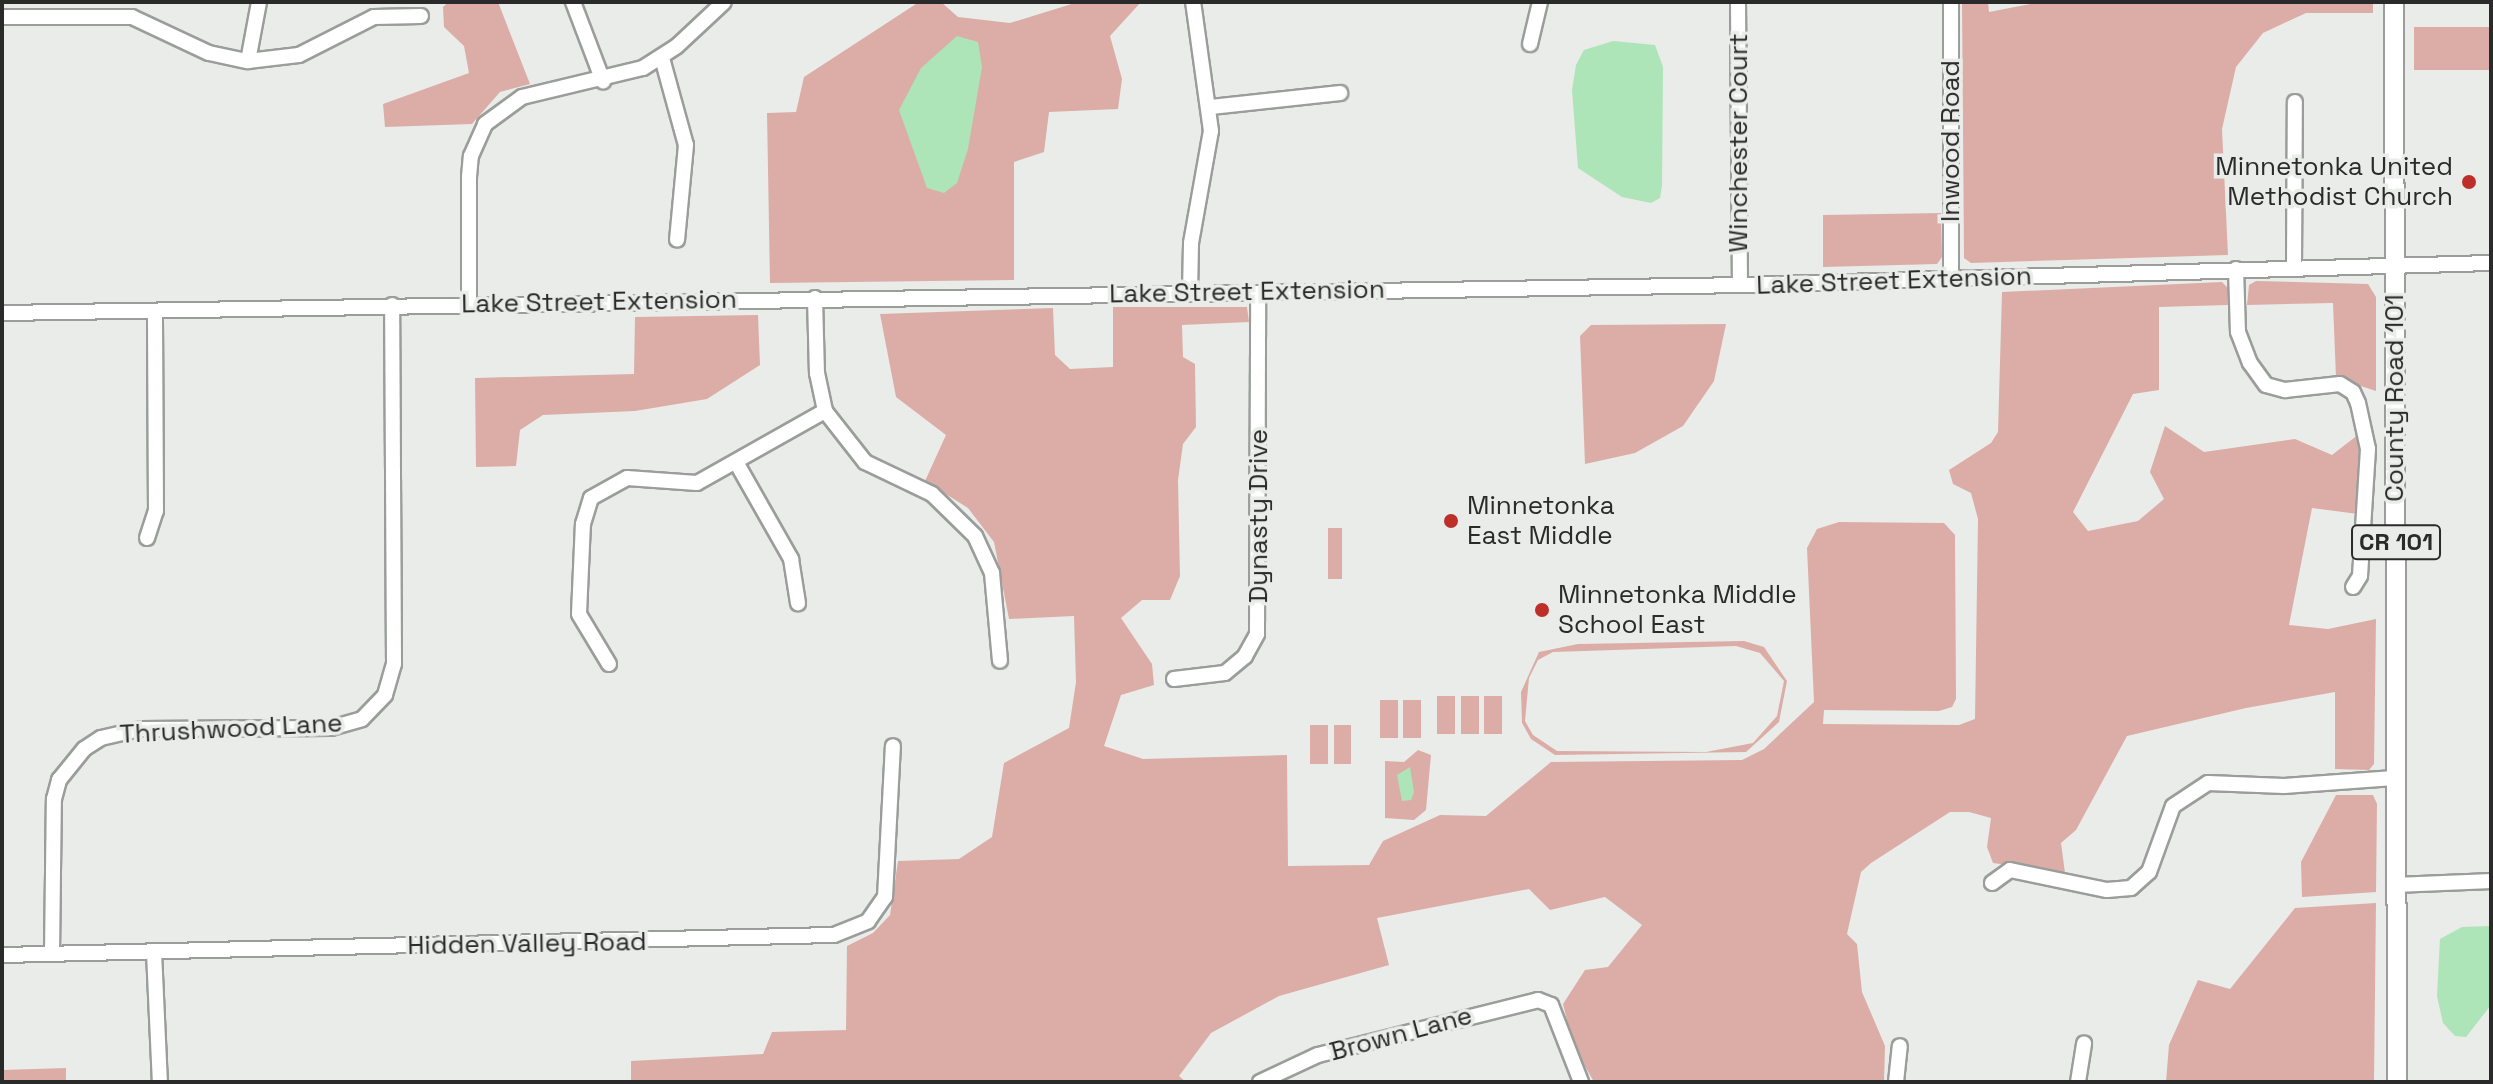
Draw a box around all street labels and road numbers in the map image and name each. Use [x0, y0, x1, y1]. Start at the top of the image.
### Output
street label: Winchester Court [1723, 33, 1755, 253]
street label: Inwood Road [1935, 60, 1967, 222]
street label: Lake Street Extension [1756, 261, 2032, 301]
street label: Lake Street Extension [1109, 274, 1385, 310]
street label: Lake Street Extension [461, 284, 737, 320]
street label: County Road 101 [2379, 294, 2411, 502]
street label: Dynasty Drive [1243, 429, 1275, 603]
road number: CR 101 [2350, 522, 2442, 562]
street label: Thrushwood Lane [119, 708, 343, 750]
street label: Hidden Valley Road [407, 926, 647, 962]
street label: Brown Lane [1326, 1000, 1476, 1068]

